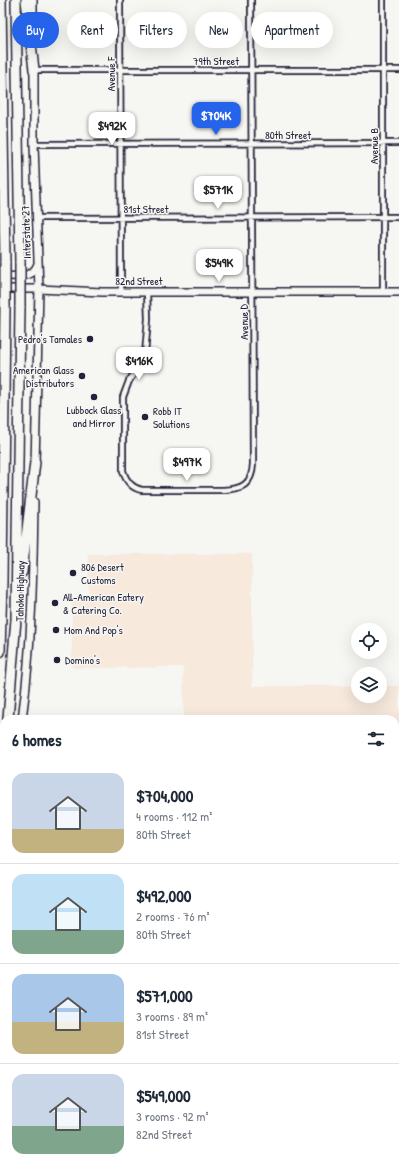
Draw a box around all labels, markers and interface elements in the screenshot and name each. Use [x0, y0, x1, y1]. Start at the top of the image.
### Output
chip: Buy [12, 12, 59, 48]
chip: Rent [67, 12, 118, 48]
chip: Filters [126, 12, 187, 48]
chip: New [195, 12, 243, 48]
chip: Apartment [251, 12, 333, 48]
street label: 79th Street [193, 54, 239, 68]
street label: Avenue F [104, 56, 118, 91]
pin: $704K [188, 102, 244, 136]
text: $704K [201, 106, 231, 124]
pin: $492K [84, 112, 140, 146]
text: $492K [97, 116, 127, 134]
street label: 80th Street [265, 128, 311, 142]
street label: Avenue B [367, 128, 381, 164]
pin: $571K [190, 176, 246, 210]
text: $571K [203, 180, 233, 198]
street label: 81st Street [124, 202, 169, 216]
street label: Interstate 27 [18, 205, 34, 259]
pin: $549K [191, 249, 247, 283]
text: $549K [205, 253, 233, 271]
street label: 82nd Street [115, 274, 163, 288]
street label: Avenue D [237, 303, 251, 340]
place label: Pedro's Tamales [18, 332, 82, 346]
marker: Pedro's Tamales [85, 334, 95, 344]
pin: $416K [111, 347, 167, 381]
text: $416K [125, 351, 153, 369]
place label: American Glass Distributors [13, 363, 74, 390]
marker: American Glass Distributors [77, 371, 87, 381]
marker: Lubbock Glass and Mirror [89, 392, 99, 402]
place label: Lubbock Glass and Mirror [67, 403, 121, 430]
place label: Robb IT Solutions [153, 404, 190, 431]
marker: Robb IT Solutions [140, 412, 150, 422]
pin: $497K [159, 448, 215, 482]
text: $497K [172, 452, 202, 470]
street label: Tahoka Highway [12, 560, 28, 622]
place label: 806 Desert Customs [81, 560, 124, 587]
marker: 806 Desert Customs [68, 568, 78, 578]
place label: All-American Eatery & Catering Co. [63, 590, 144, 617]
marker: All-American Eatery & Catering Co. [50, 598, 60, 608]
place label: Mom And Pop's [64, 623, 123, 637]
map controls [351, 623, 387, 703]
button: locate [351, 623, 387, 659]
marker: Mom And Pop's [51, 625, 61, 635]
place label: Domino's [65, 653, 100, 667]
marker: Domino's [52, 655, 62, 665]
button: layers [351, 667, 387, 703]
text: 6 homes [12, 728, 62, 751]
icon: filters [365, 728, 387, 750]
text: $704,000 [136, 784, 193, 807]
icon: home [44, 789, 92, 837]
text: 4 rooms · 112 m² [136, 807, 212, 825]
text: 80th Street [136, 825, 191, 843]
text: $492,000 [136, 884, 191, 907]
icon: home [44, 890, 92, 938]
text: 2 rooms · 76 m² [136, 907, 209, 925]
text: 80th Street [136, 925, 191, 943]
text: $571,000 [136, 984, 193, 1007]
icon: home [44, 990, 92, 1038]
text: 3 rooms · 89 m² [136, 1007, 208, 1025]
text: 81st Street [136, 1025, 189, 1043]
text: $549,000 [136, 1084, 191, 1107]
icon: home [44, 1090, 92, 1138]
text: 3 rooms · 92 m² [136, 1107, 208, 1125]
text: 82nd Street [136, 1125, 192, 1143]

